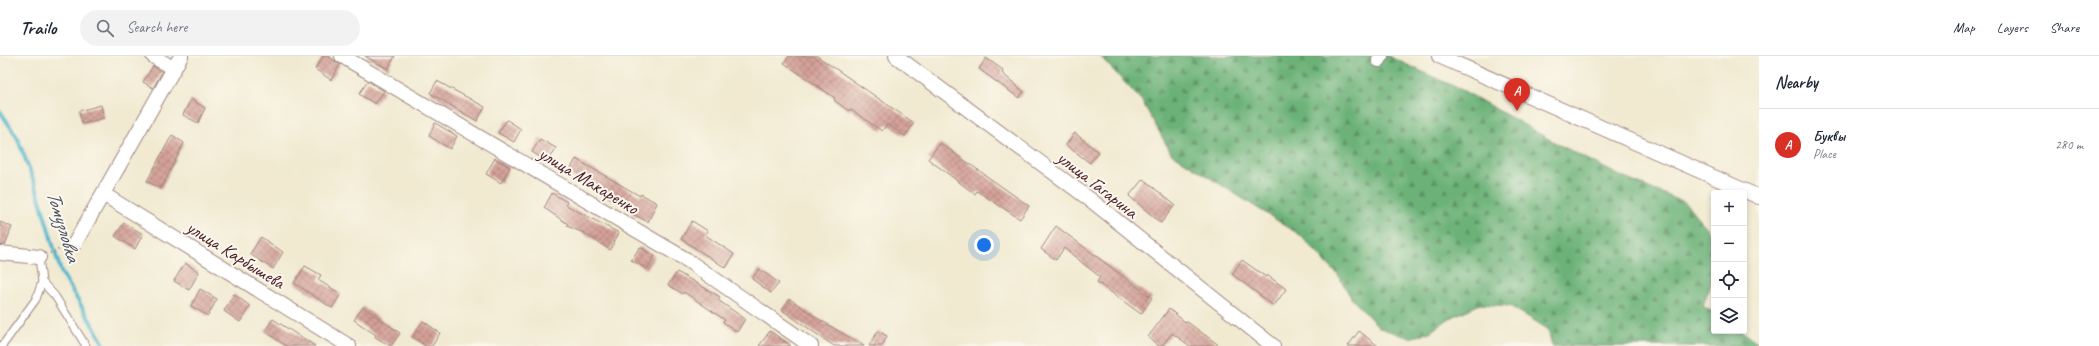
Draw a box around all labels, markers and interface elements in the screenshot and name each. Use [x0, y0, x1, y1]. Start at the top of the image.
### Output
search box [80, 10, 360, 46]
text: Trailo [20, 16, 56, 40]
icon: search [94, 17, 116, 39]
text: Search here [126, 18, 188, 37]
text: Map [1953, 19, 1975, 36]
text: Layers [1997, 19, 2028, 36]
text: Share [2050, 19, 2079, 36]
text: Nearby [1775, 72, 1818, 93]
pin: A [1504, 78, 1530, 111]
text: Буквы [1813, 127, 1845, 146]
text: A [1785, 137, 1791, 153]
text: 280 m [2055, 137, 2083, 153]
street label: улица Макаренко [533, 141, 644, 221]
street label: улица Гагарина [1051, 145, 1144, 225]
text: Place [1813, 146, 1836, 162]
water label: Томузловка [41, 188, 87, 267]
map controls [1711, 190, 1747, 334]
button: + [1711, 190, 1747, 226]
street label: улица Карбышева [181, 215, 290, 295]
button: − [1711, 226, 1747, 262]
your location [974, 235, 994, 255]
button: locate [1711, 262, 1747, 298]
button: layers [1711, 298, 1747, 334]

